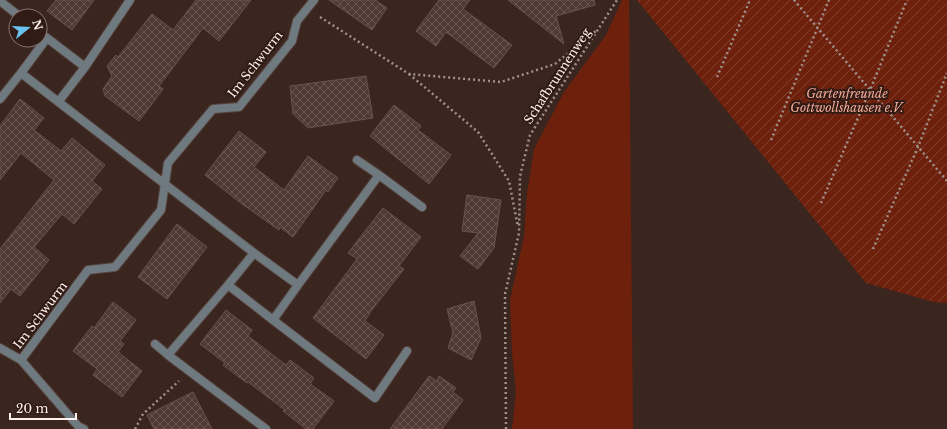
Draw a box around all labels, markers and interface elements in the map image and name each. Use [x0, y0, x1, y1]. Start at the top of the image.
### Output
north arrow [8, 8, 48, 48]
text: N [29, 18, 46, 33]
street label: Schafbrunnenweg [520, 25, 594, 127]
street label: Im Schwurm [224, 28, 286, 100]
park label: Gartenfreunde Gottwollshausen e.V. [790, 86, 904, 115]
street label: Im Schwurm [10, 278, 70, 352]
scale bar [10, 395, 76, 421]
text: 20 m [16, 401, 48, 416]

